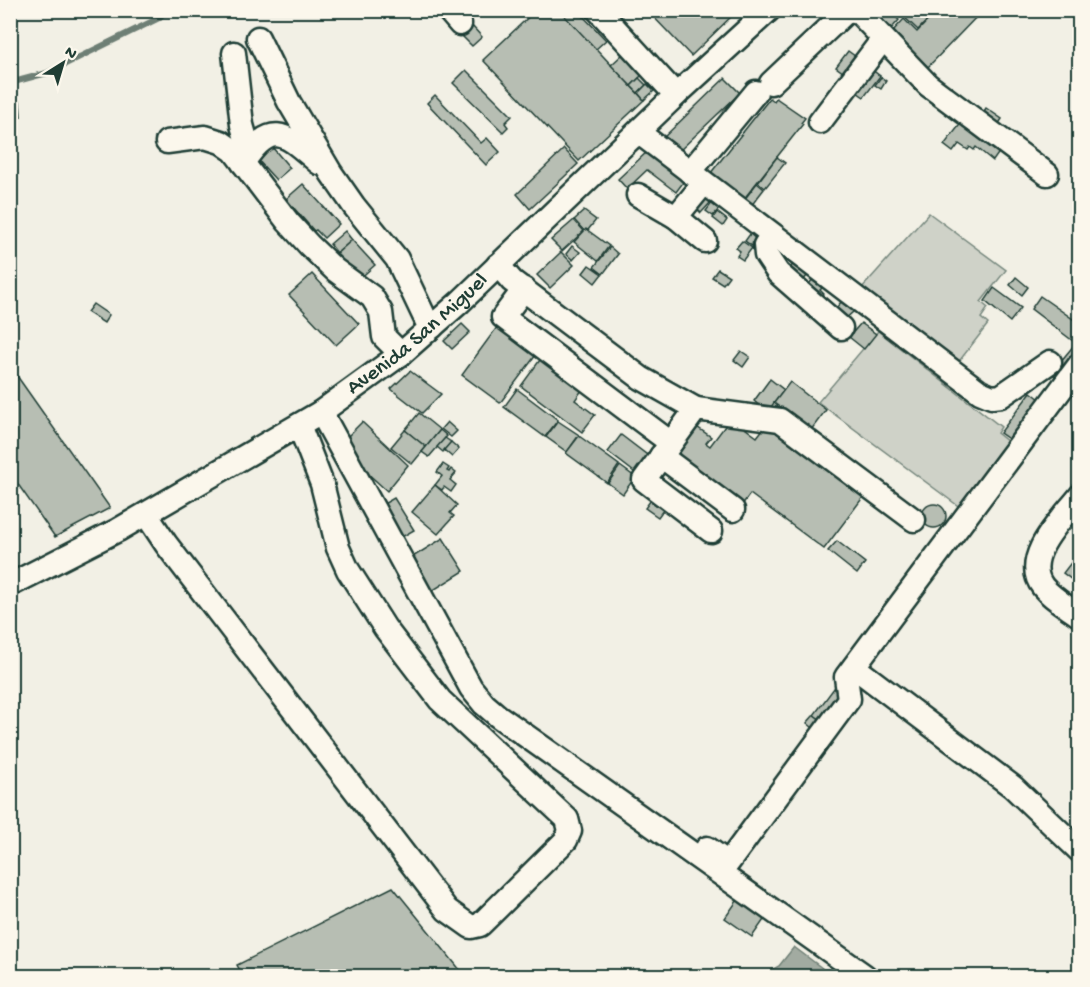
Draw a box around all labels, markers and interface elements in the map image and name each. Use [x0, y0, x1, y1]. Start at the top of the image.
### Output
north arrow [33, 33, 93, 93]
text: N [60, 43, 80, 65]
street label: Avenida San Miguel [342, 268, 494, 402]

